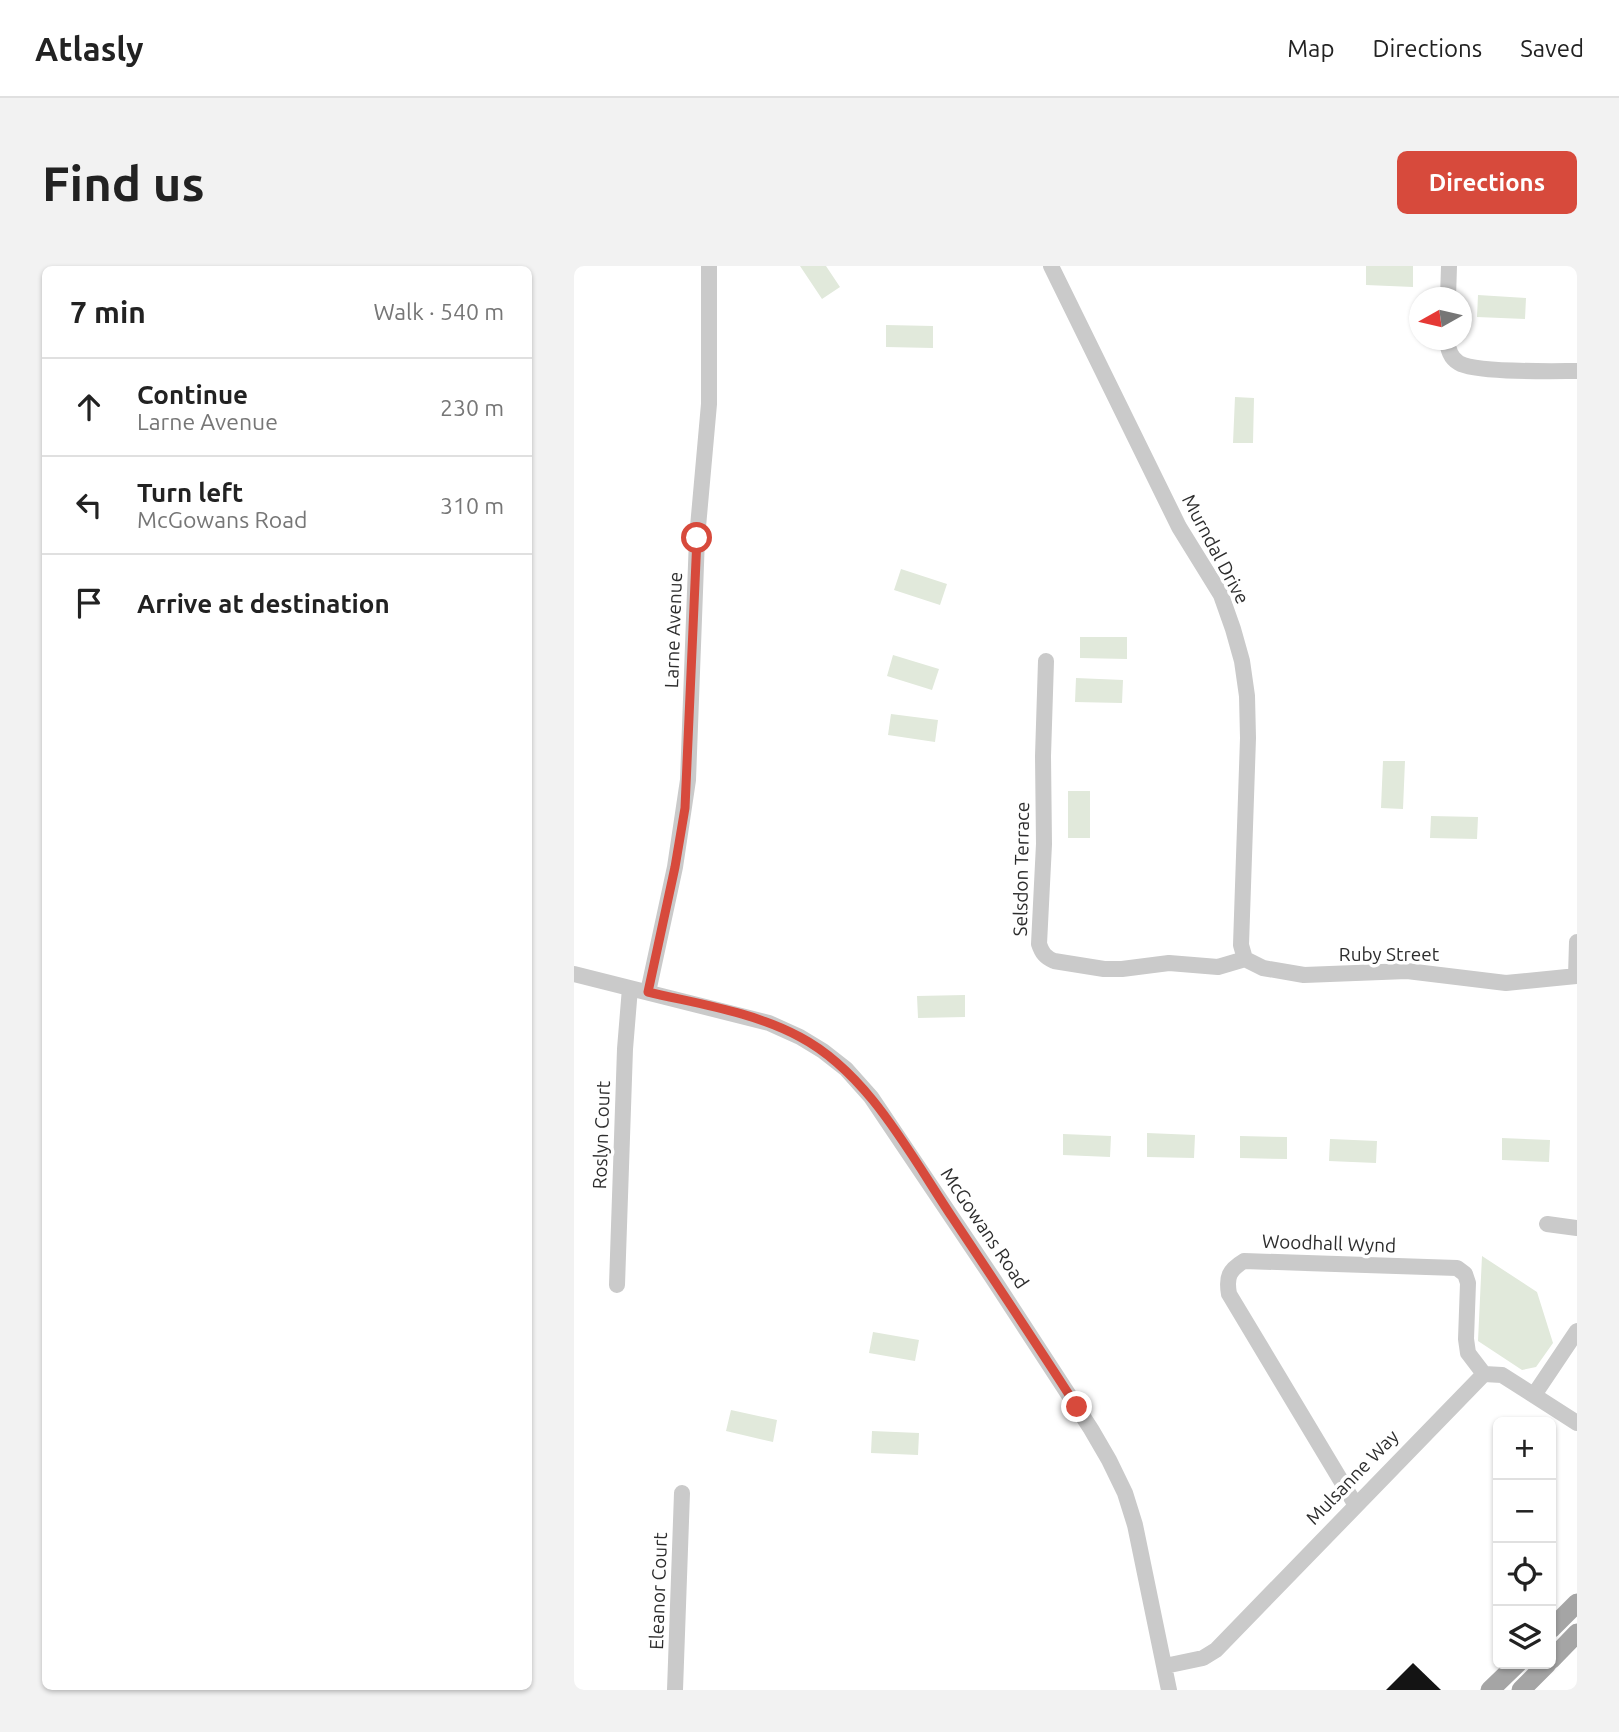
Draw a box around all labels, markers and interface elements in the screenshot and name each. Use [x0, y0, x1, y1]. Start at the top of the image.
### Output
text: Atlasly [35, 30, 144, 67]
text: Map [1287, 35, 1334, 62]
text: Directions [1372, 35, 1482, 62]
text: Saved [1520, 35, 1584, 62]
button: Directions [1397, 151, 1577, 214]
text: Find us [42, 155, 205, 210]
north arrow [1409, 287, 1472, 350]
text: 7 min [70, 295, 146, 329]
text: Walk · 540 m [373, 299, 504, 324]
text: Continue [137, 380, 248, 409]
icon: ahead [70, 388, 108, 426]
text: 230 m [440, 395, 504, 420]
text: Larne Avenue [137, 409, 278, 434]
text: Turn left [137, 478, 243, 507]
icon: left [70, 486, 108, 524]
street label: Murndal Drive [1178, 491, 1254, 607]
text: 310 m [440, 493, 504, 518]
text: McGowans Road [137, 507, 307, 532]
route start [681, 522, 712, 553]
street label: Larne Avenue [660, 571, 686, 689]
icon: arrive [70, 584, 108, 622]
text: Arrive at destination [137, 589, 390, 618]
street label: Selsdon Terrace [1009, 801, 1033, 937]
street label: Ruby Street [1339, 943, 1440, 965]
street label: Roslyn Court [588, 1080, 614, 1190]
street label: McGowans Road [937, 1163, 1033, 1293]
street label: Woodhall Wynd [1262, 1230, 1396, 1256]
route end [1061, 1391, 1092, 1422]
map controls [1493, 1417, 1556, 1669]
button: + [1493, 1417, 1556, 1480]
street label: Mulsanne Way [1301, 1425, 1403, 1529]
button: − [1493, 1480, 1556, 1543]
street label: Eleanor Court [645, 1531, 671, 1650]
button: locate [1493, 1543, 1556, 1606]
button: layers [1493, 1606, 1556, 1669]

